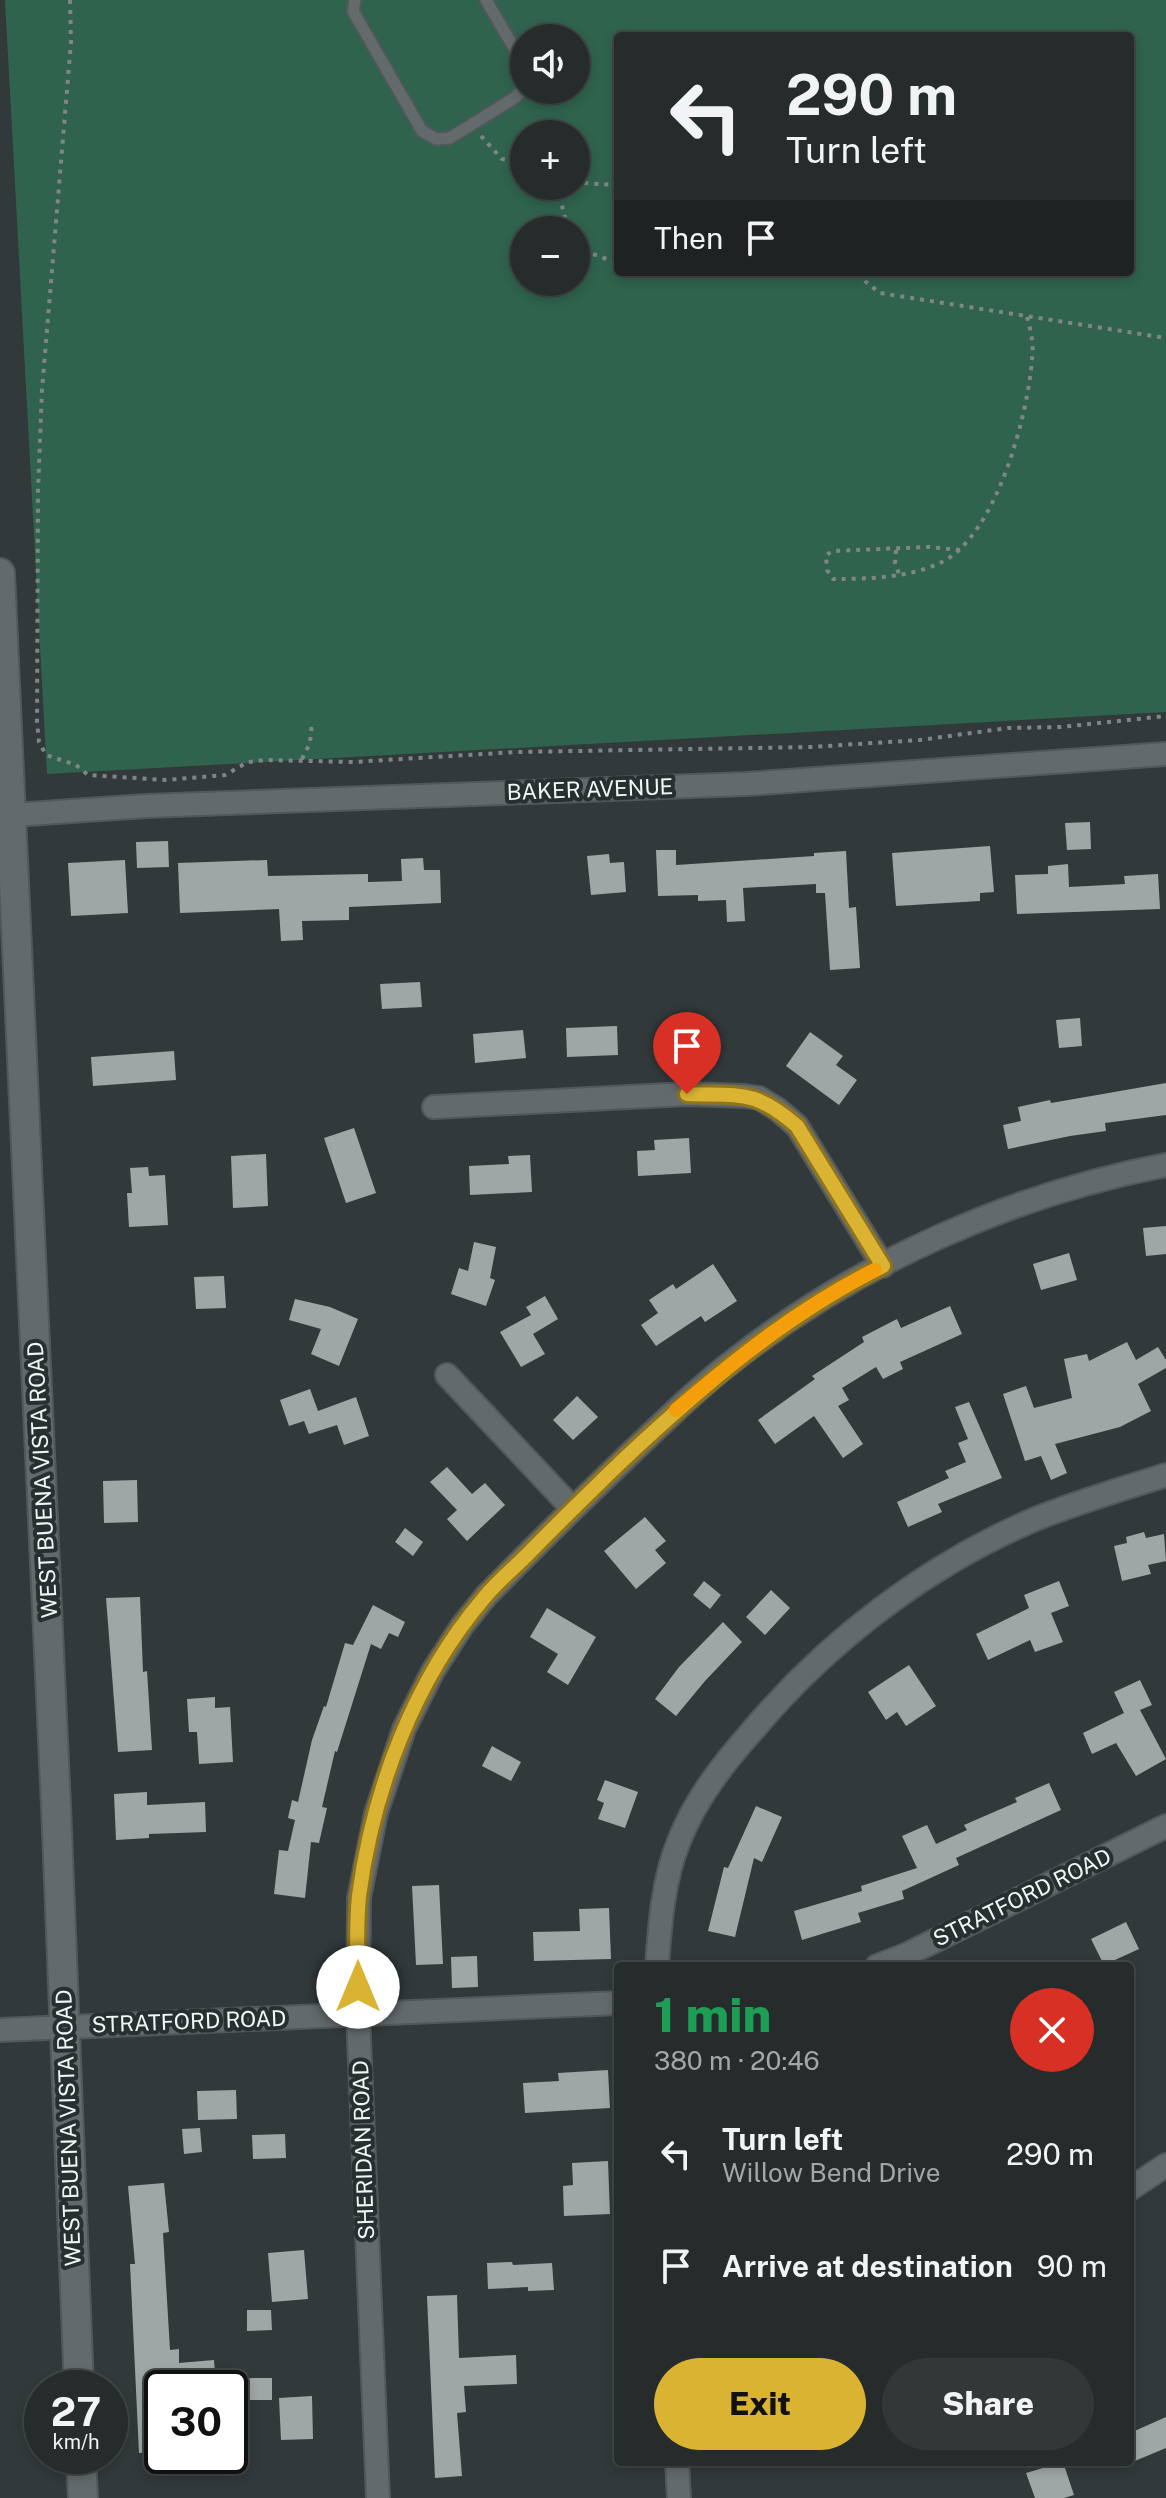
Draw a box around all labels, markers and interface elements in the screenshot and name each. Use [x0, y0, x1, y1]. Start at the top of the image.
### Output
map controls [510, 24, 590, 296]
button: sound [510, 24, 590, 104]
text: 290 m [786, 62, 957, 128]
icon: left [654, 64, 758, 168]
button: + [510, 120, 590, 200]
text: Turn left [786, 129, 927, 171]
button: − [510, 216, 590, 296]
icon: arrive [739, 216, 783, 260]
text: Then [654, 220, 723, 256]
street label: BAKER AVENUE [506, 773, 674, 805]
pin [653, 1012, 721, 1094]
icon: arrive [665, 1024, 709, 1068]
street label: WEST BUENA VISTA ROAD [22, 1341, 62, 1619]
street label: STRATFORD ROAD [929, 1843, 1115, 1951]
position arrow [316, 1945, 400, 2029]
text: 1 min [654, 1986, 771, 2043]
button: close [1010, 1988, 1094, 2072]
street label: WEST BUENA VISTA ROAD [50, 1989, 86, 2267]
street label: STRATFORD ROAD [91, 2005, 287, 2037]
text: 380 m · 20:46 [654, 2045, 820, 2076]
street label: SHERIDAN ROAD [347, 2060, 379, 2240]
text: Turn left [722, 2121, 843, 2157]
icon: left [654, 2132, 698, 2176]
text: 290 m [1006, 2136, 1094, 2172]
text: Willow Bend Drive [722, 2157, 940, 2188]
icon: arrive [654, 2244, 698, 2288]
text: Arrive at destination [722, 2248, 1013, 2284]
text: 90 m [1037, 2248, 1107, 2284]
button: Exit [654, 2358, 866, 2450]
button: Share [882, 2358, 1094, 2450]
speed limit sign: 30 [144, 2370, 248, 2474]
text: 27 [51, 2388, 101, 2435]
text: km/h [52, 2430, 100, 2454]

